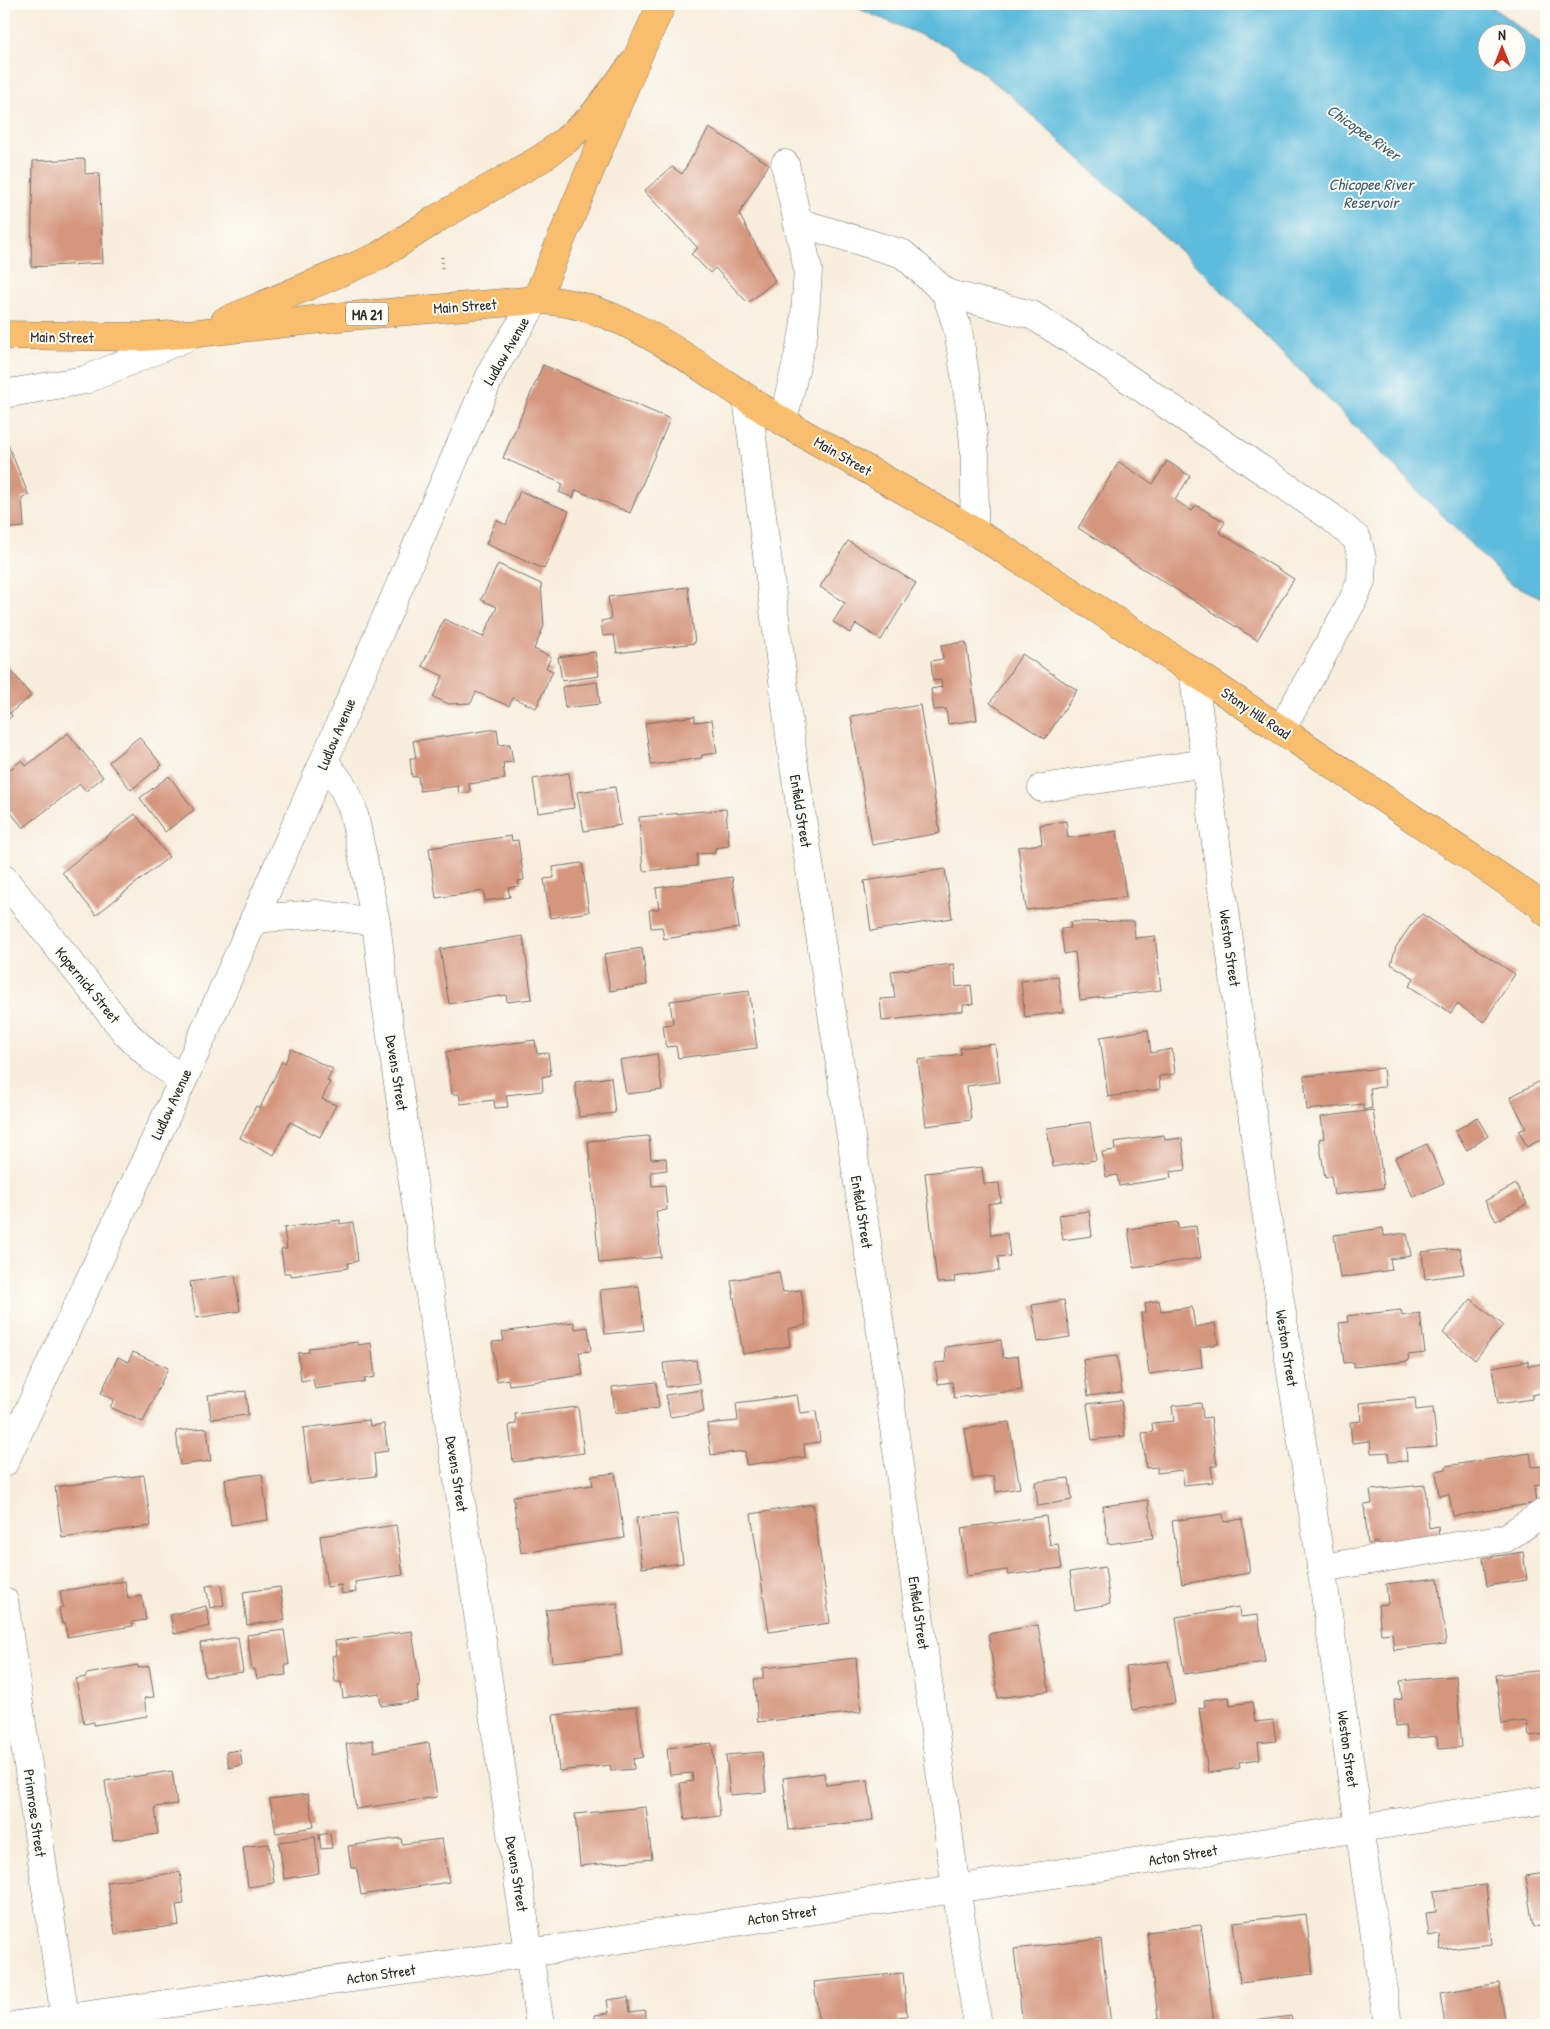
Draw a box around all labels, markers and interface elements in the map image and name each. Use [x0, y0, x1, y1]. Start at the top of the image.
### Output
north arrow [1478, 22, 1528, 72]
text: N [1498, 25, 1506, 44]
water label: Chicopee River [1323, 99, 1407, 166]
water label: Chicopee River Reservoir [1329, 173, 1415, 213]
street label: Main Street [433, 293, 498, 319]
road number: MA 21 [346, 302, 388, 326]
street label: Ludlow Avenue [478, 313, 534, 389]
street label: Main Street [30, 326, 95, 348]
street label: Main Street [810, 431, 876, 481]
street label: Stony Hill Road [1217, 682, 1295, 744]
street label: Ludlow Avenue [312, 695, 361, 773]
street label: Enfield Street [785, 773, 817, 850]
street label: Weston Street [1214, 908, 1246, 989]
street label: Kopernick Street [51, 942, 126, 1028]
street label: Devens Street [381, 1034, 413, 1113]
street label: Ludlow Avenue [145, 1065, 197, 1143]
street label: Enfield Street [846, 1174, 878, 1251]
street label: Weston Street [1271, 1308, 1304, 1389]
street label: Devens Street [441, 1435, 473, 1514]
street label: Enfield Street [903, 1575, 935, 1652]
street label: Weston Street [1332, 1709, 1364, 1790]
street label: Primrose Street [18, 1768, 52, 1859]
street label: Devens Street [501, 1835, 533, 1914]
street label: Acton Street [1147, 1839, 1220, 1871]
street label: Acton Street [746, 1900, 819, 1930]
street label: Acton Street [345, 1959, 418, 1989]

